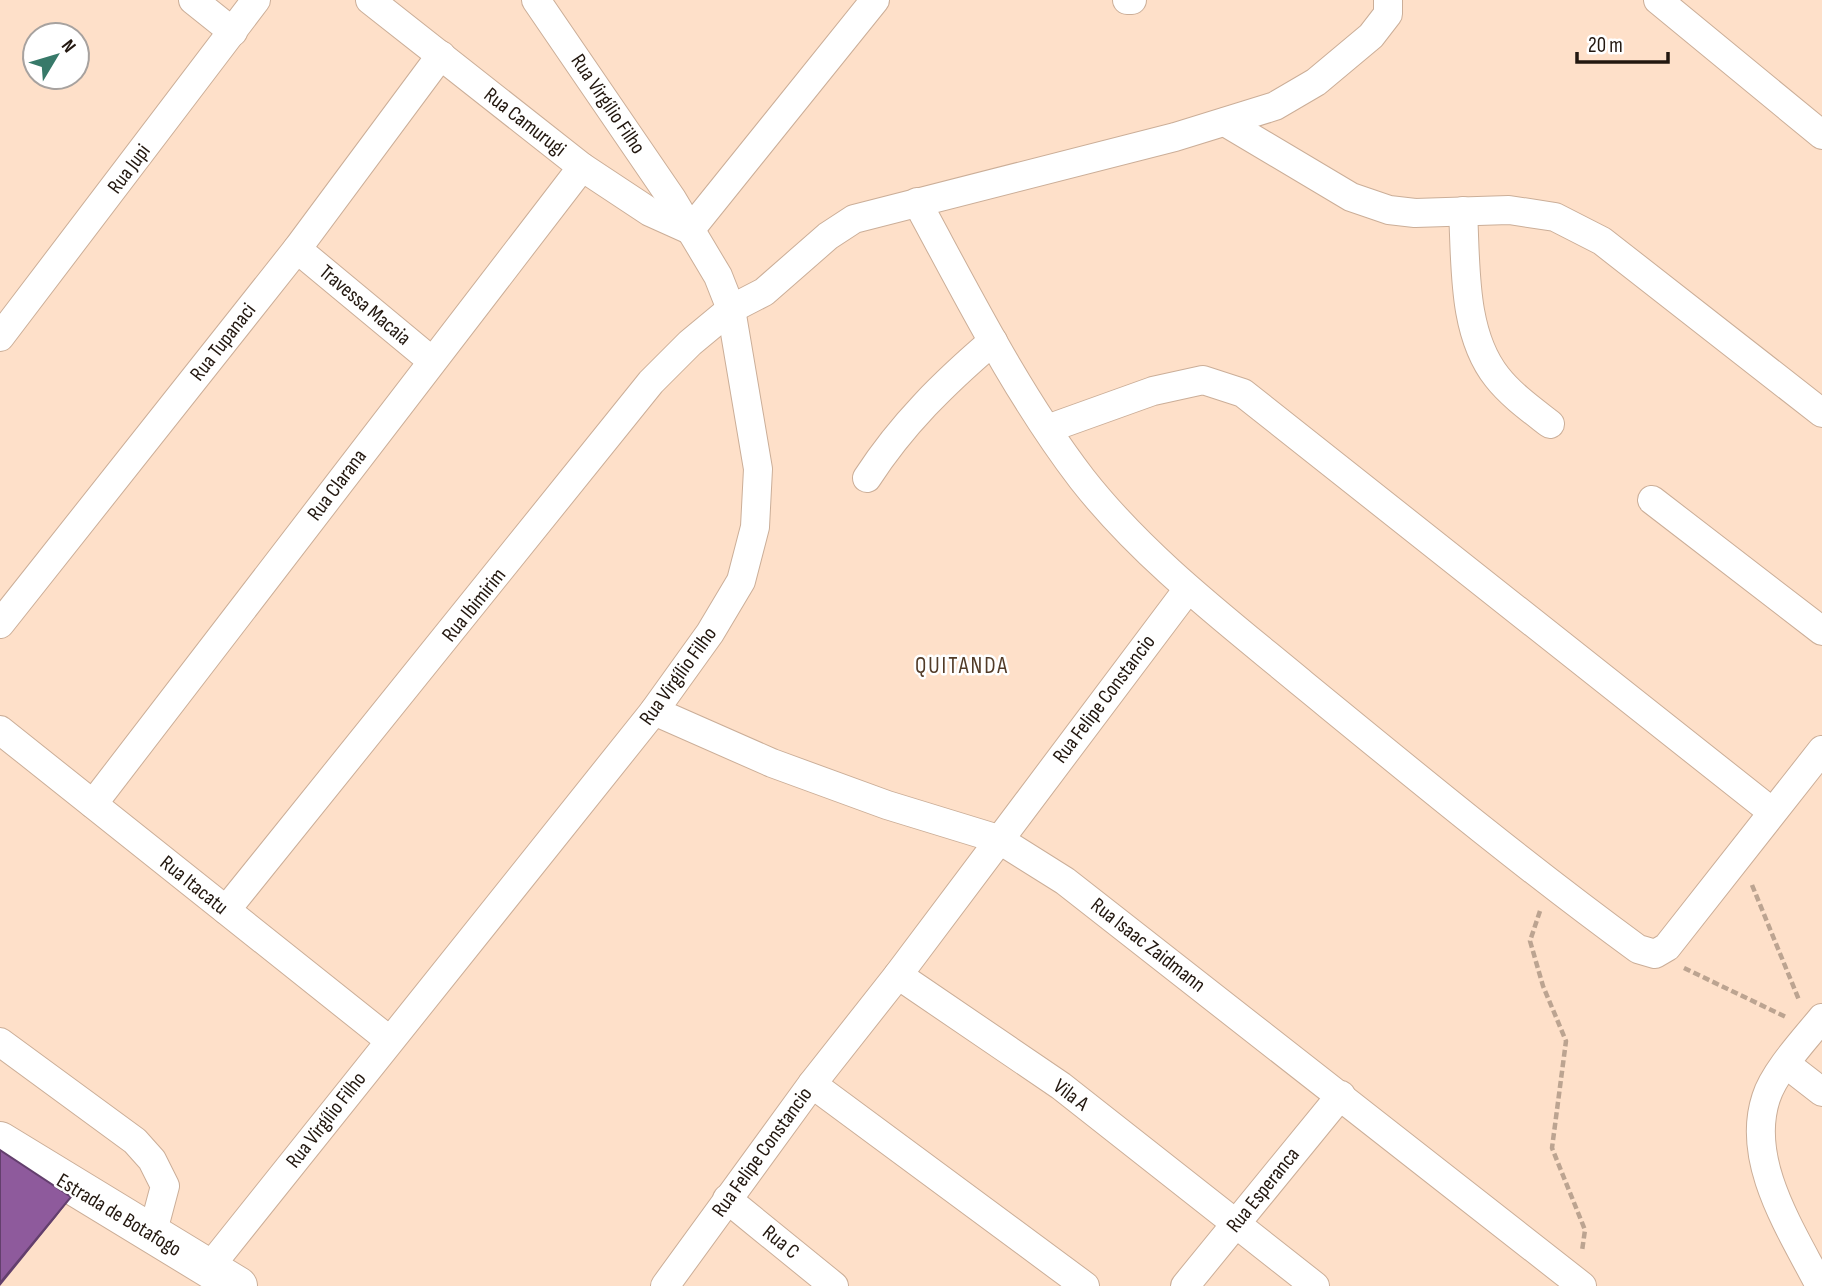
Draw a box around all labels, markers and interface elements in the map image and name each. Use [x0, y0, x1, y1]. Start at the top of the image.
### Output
north arrow [21, 21, 91, 91]
scale bar [1577, 21, 1668, 65]
text: 20 m [1588, 33, 1623, 58]
text: N [56, 35, 80, 58]
street label: Rua Virgílio Filho [565, 49, 651, 159]
street label: Rua Camurugi [479, 82, 571, 162]
street label: Rua Jupi [102, 139, 156, 199]
street label: Travessa Macaia [314, 259, 416, 351]
street label: Rua Tupanaci [185, 298, 261, 386]
street label: Rua Clarana [302, 444, 372, 526]
street label: Rua Ibimirim [437, 563, 511, 647]
street label: Rua Virgílio Filho [634, 622, 722, 730]
street label: Rua Felipe Constancio [1048, 630, 1160, 768]
district label: QUITANDA [915, 652, 1009, 680]
street label: Rua Itacatu [155, 850, 233, 920]
street label: Rua Isaac Zaidmann [1086, 893, 1210, 997]
street label: Rua Virgílio Filho [281, 1067, 371, 1173]
street label: Vila A [1048, 1074, 1094, 1117]
street label: Rua Felipe Constancio [707, 1082, 817, 1222]
street label: Rua Esperanca [1221, 1142, 1305, 1238]
street label: Estrada de Botafogo [52, 1168, 186, 1262]
street label: Rua C [758, 1220, 804, 1264]

